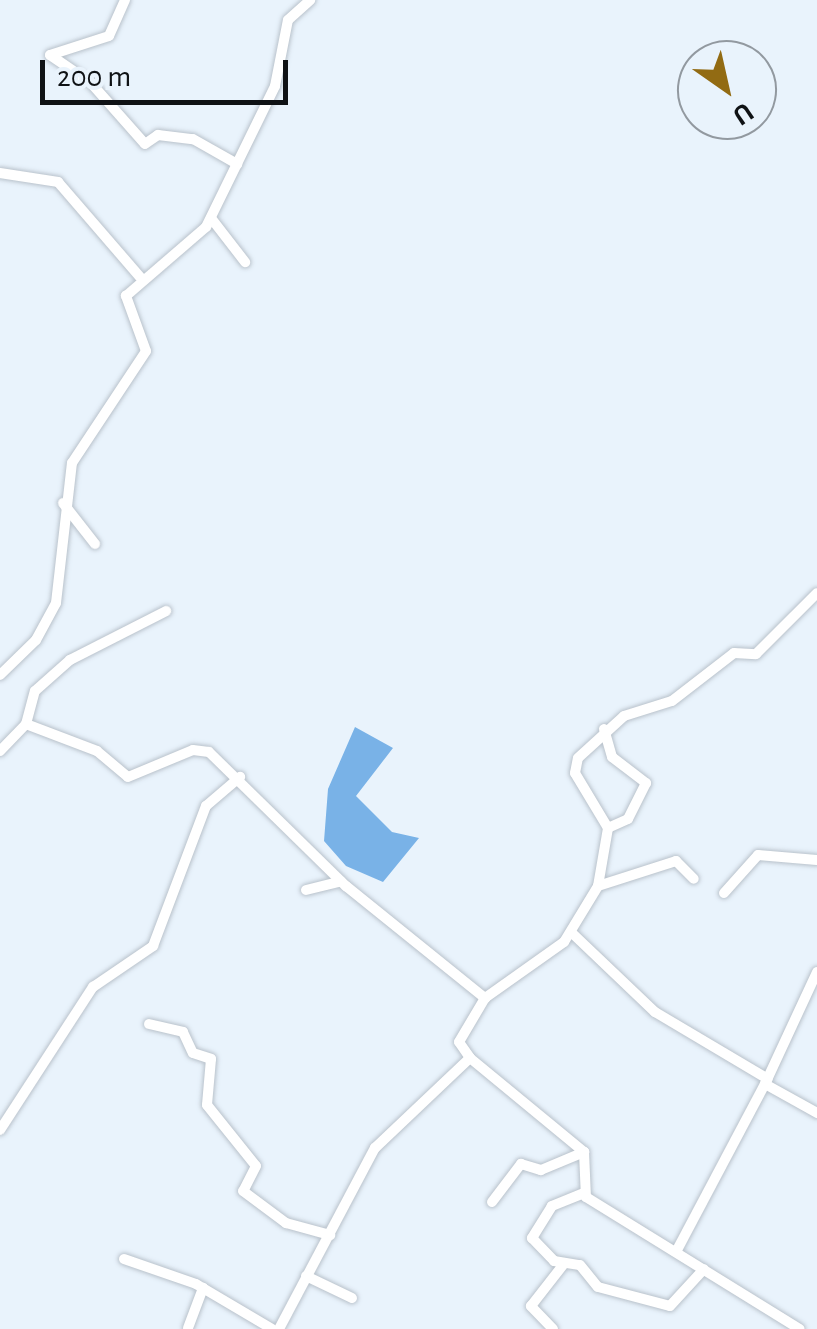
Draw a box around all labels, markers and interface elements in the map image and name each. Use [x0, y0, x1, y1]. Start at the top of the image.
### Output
scale bar [45, 40, 292, 102]
north arrow [677, 40, 777, 140]
text: 200 m [57, 62, 131, 92]
text: U [727, 97, 758, 130]

